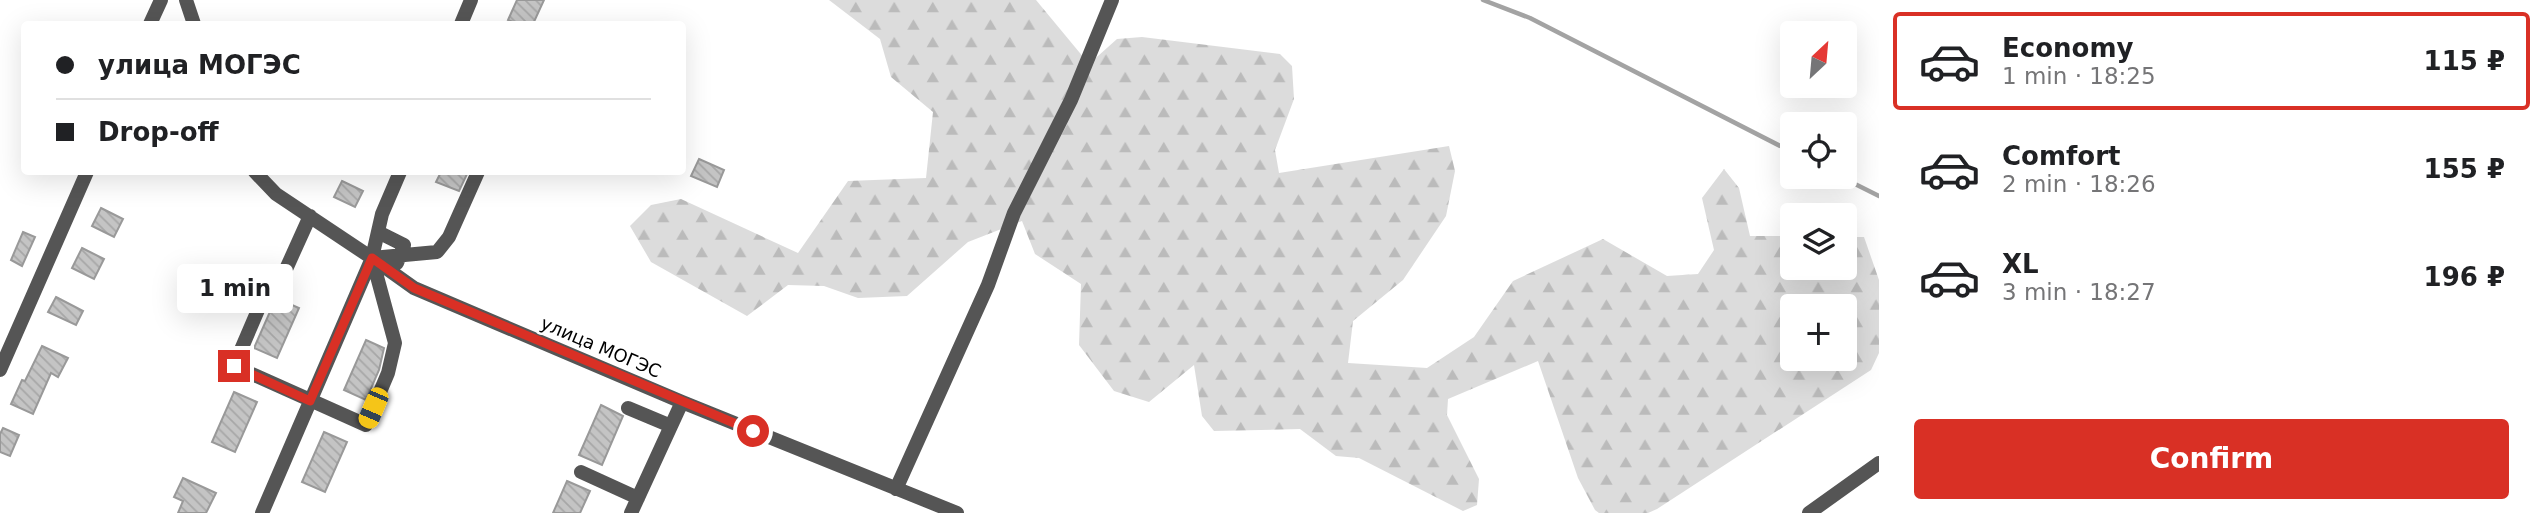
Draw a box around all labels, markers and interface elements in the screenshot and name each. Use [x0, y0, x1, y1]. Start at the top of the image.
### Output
north arrow [1780, 21, 1857, 98]
map controls [1780, 21, 1857, 371]
icon: car [1918, 30, 1981, 93]
text: Economy [2002, 33, 2133, 63]
text: 115 ₽ [2424, 46, 2505, 76]
text: улица МОГЭС [98, 50, 301, 80]
text: 1 min · 18:25 [2002, 63, 2156, 89]
button: locate [1780, 112, 1857, 189]
text: Drop-off [98, 117, 219, 147]
icon: car [1918, 138, 1981, 201]
text: Comfort [2002, 141, 2120, 171]
text: 155 ₽ [2424, 154, 2505, 184]
text: 2 min · 18:26 [2002, 171, 2156, 197]
button: layers [1780, 203, 1857, 280]
icon: car [1918, 246, 1981, 309]
text: XL [2002, 249, 2039, 279]
text: 196 ₽ [2424, 262, 2505, 292]
callout: 1 min [176, 264, 292, 314]
text: 1 min [199, 275, 271, 301]
text: 3 min · 18:27 [2002, 279, 2156, 305]
button: + [1780, 294, 1857, 371]
street label: улица МОГЭС [538, 312, 664, 382]
route end [218, 350, 250, 382]
car [356, 385, 391, 431]
route start [737, 415, 769, 447]
button: Confirm [1914, 419, 2509, 499]

